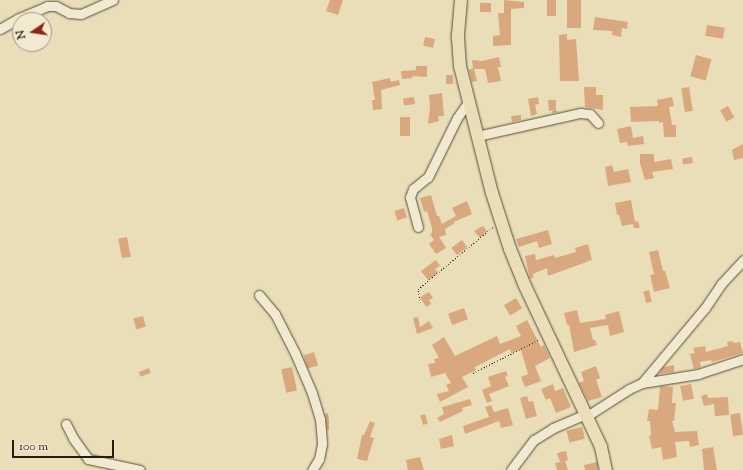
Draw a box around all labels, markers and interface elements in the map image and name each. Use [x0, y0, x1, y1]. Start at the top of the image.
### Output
north arrow [12, 12, 52, 52]
text: N [12, 28, 30, 41]
scale bar [14, 432, 116, 458]
text: 100 m [19, 438, 48, 456]

